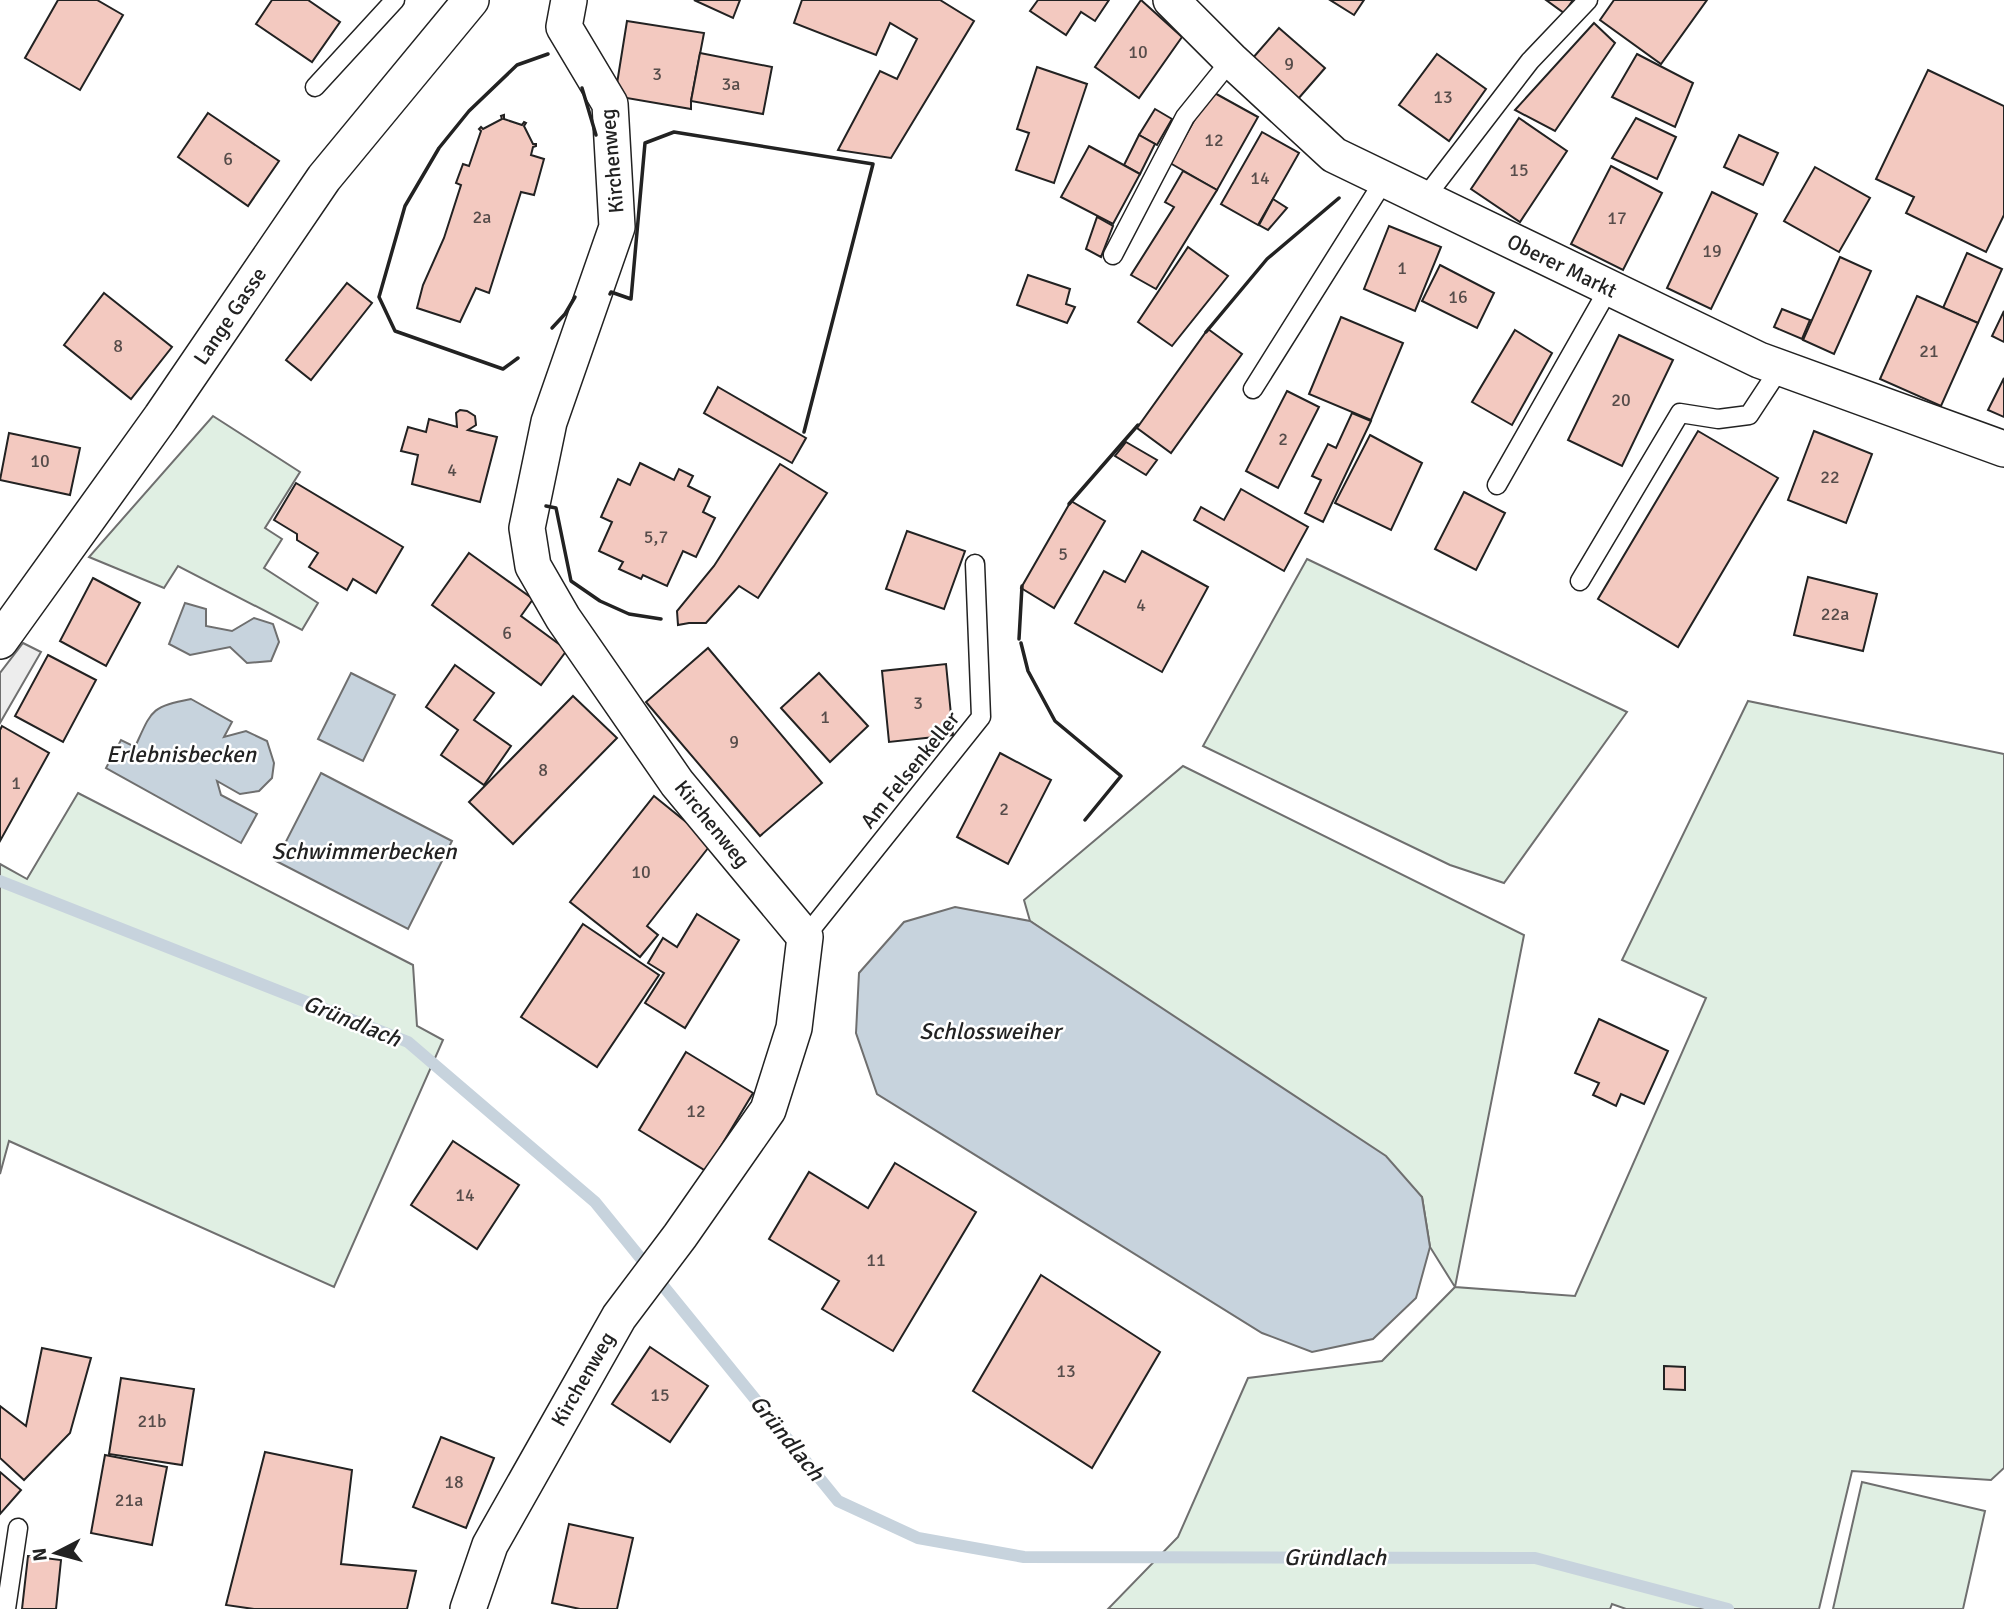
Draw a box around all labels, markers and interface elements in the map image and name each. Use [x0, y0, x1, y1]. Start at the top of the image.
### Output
house number: 10 [1128, 41, 1148, 63]
house number: 9 [1284, 53, 1294, 75]
house number: 3 [652, 63, 662, 85]
house number: 3a [722, 73, 740, 95]
house number: 13 [1433, 86, 1453, 108]
street label: Kirchenweg [594, 108, 630, 214]
house number: 12 [1204, 129, 1224, 151]
house number: 6 [223, 148, 233, 170]
house number: 15 [1509, 159, 1529, 181]
house number: 14 [1250, 167, 1270, 189]
house number: 2a [473, 206, 491, 228]
house number: 17 [1607, 207, 1627, 229]
street label: Oberer Markt [1503, 228, 1621, 304]
house number: 19 [1702, 240, 1722, 262]
house number: 1 [1397, 257, 1407, 279]
street label: Lange Gasse [188, 262, 272, 370]
house number: 16 [1448, 286, 1468, 308]
house number: 8 [113, 335, 123, 357]
house number: 21 [1919, 340, 1939, 362]
house number: 20 [1611, 389, 1631, 411]
house number: 2 [1278, 428, 1288, 450]
house number: 10 [30, 450, 50, 472]
house number: 4 [447, 459, 457, 481]
house number: 22 [1820, 466, 1840, 488]
house number: 5,7 [644, 526, 668, 548]
house number: 5 [1058, 543, 1068, 565]
house number: 4 [1136, 594, 1146, 616]
house number: 22a [1821, 603, 1849, 625]
house number: 6 [502, 622, 512, 644]
house number: 3 [913, 692, 923, 714]
house number: 1 [820, 706, 830, 728]
street label: Am Felsenkeller [855, 706, 965, 834]
house number: 9 [729, 731, 739, 753]
water label: Erlebnisbecken [106, 740, 258, 769]
house number: 8 [538, 759, 548, 781]
house number: 1 [11, 772, 21, 794]
street label: Kirchenweg [669, 775, 755, 873]
house number: 2 [999, 798, 1009, 820]
water label: Schwimmerbecken [271, 837, 458, 866]
house number: 10 [631, 861, 651, 883]
water label: Gründlach [299, 988, 406, 1054]
water label: Schlossweiher [919, 1017, 1064, 1046]
house number: 12 [686, 1100, 706, 1122]
house number: 14 [455, 1184, 475, 1206]
house number: 11 [866, 1249, 886, 1271]
street label: Kirchenweg [545, 1327, 621, 1431]
house number: 13 [1056, 1360, 1076, 1382]
house number: 15 [650, 1384, 670, 1406]
water label: Gründlach [744, 1389, 831, 1488]
house number: 21b [138, 1410, 166, 1432]
house number: 18 [444, 1471, 464, 1493]
house number: 21a [115, 1489, 143, 1511]
north arrow [21, 1518, 91, 1588]
water label: Gründlach [1284, 1543, 1388, 1572]
text: N [27, 1547, 53, 1562]

